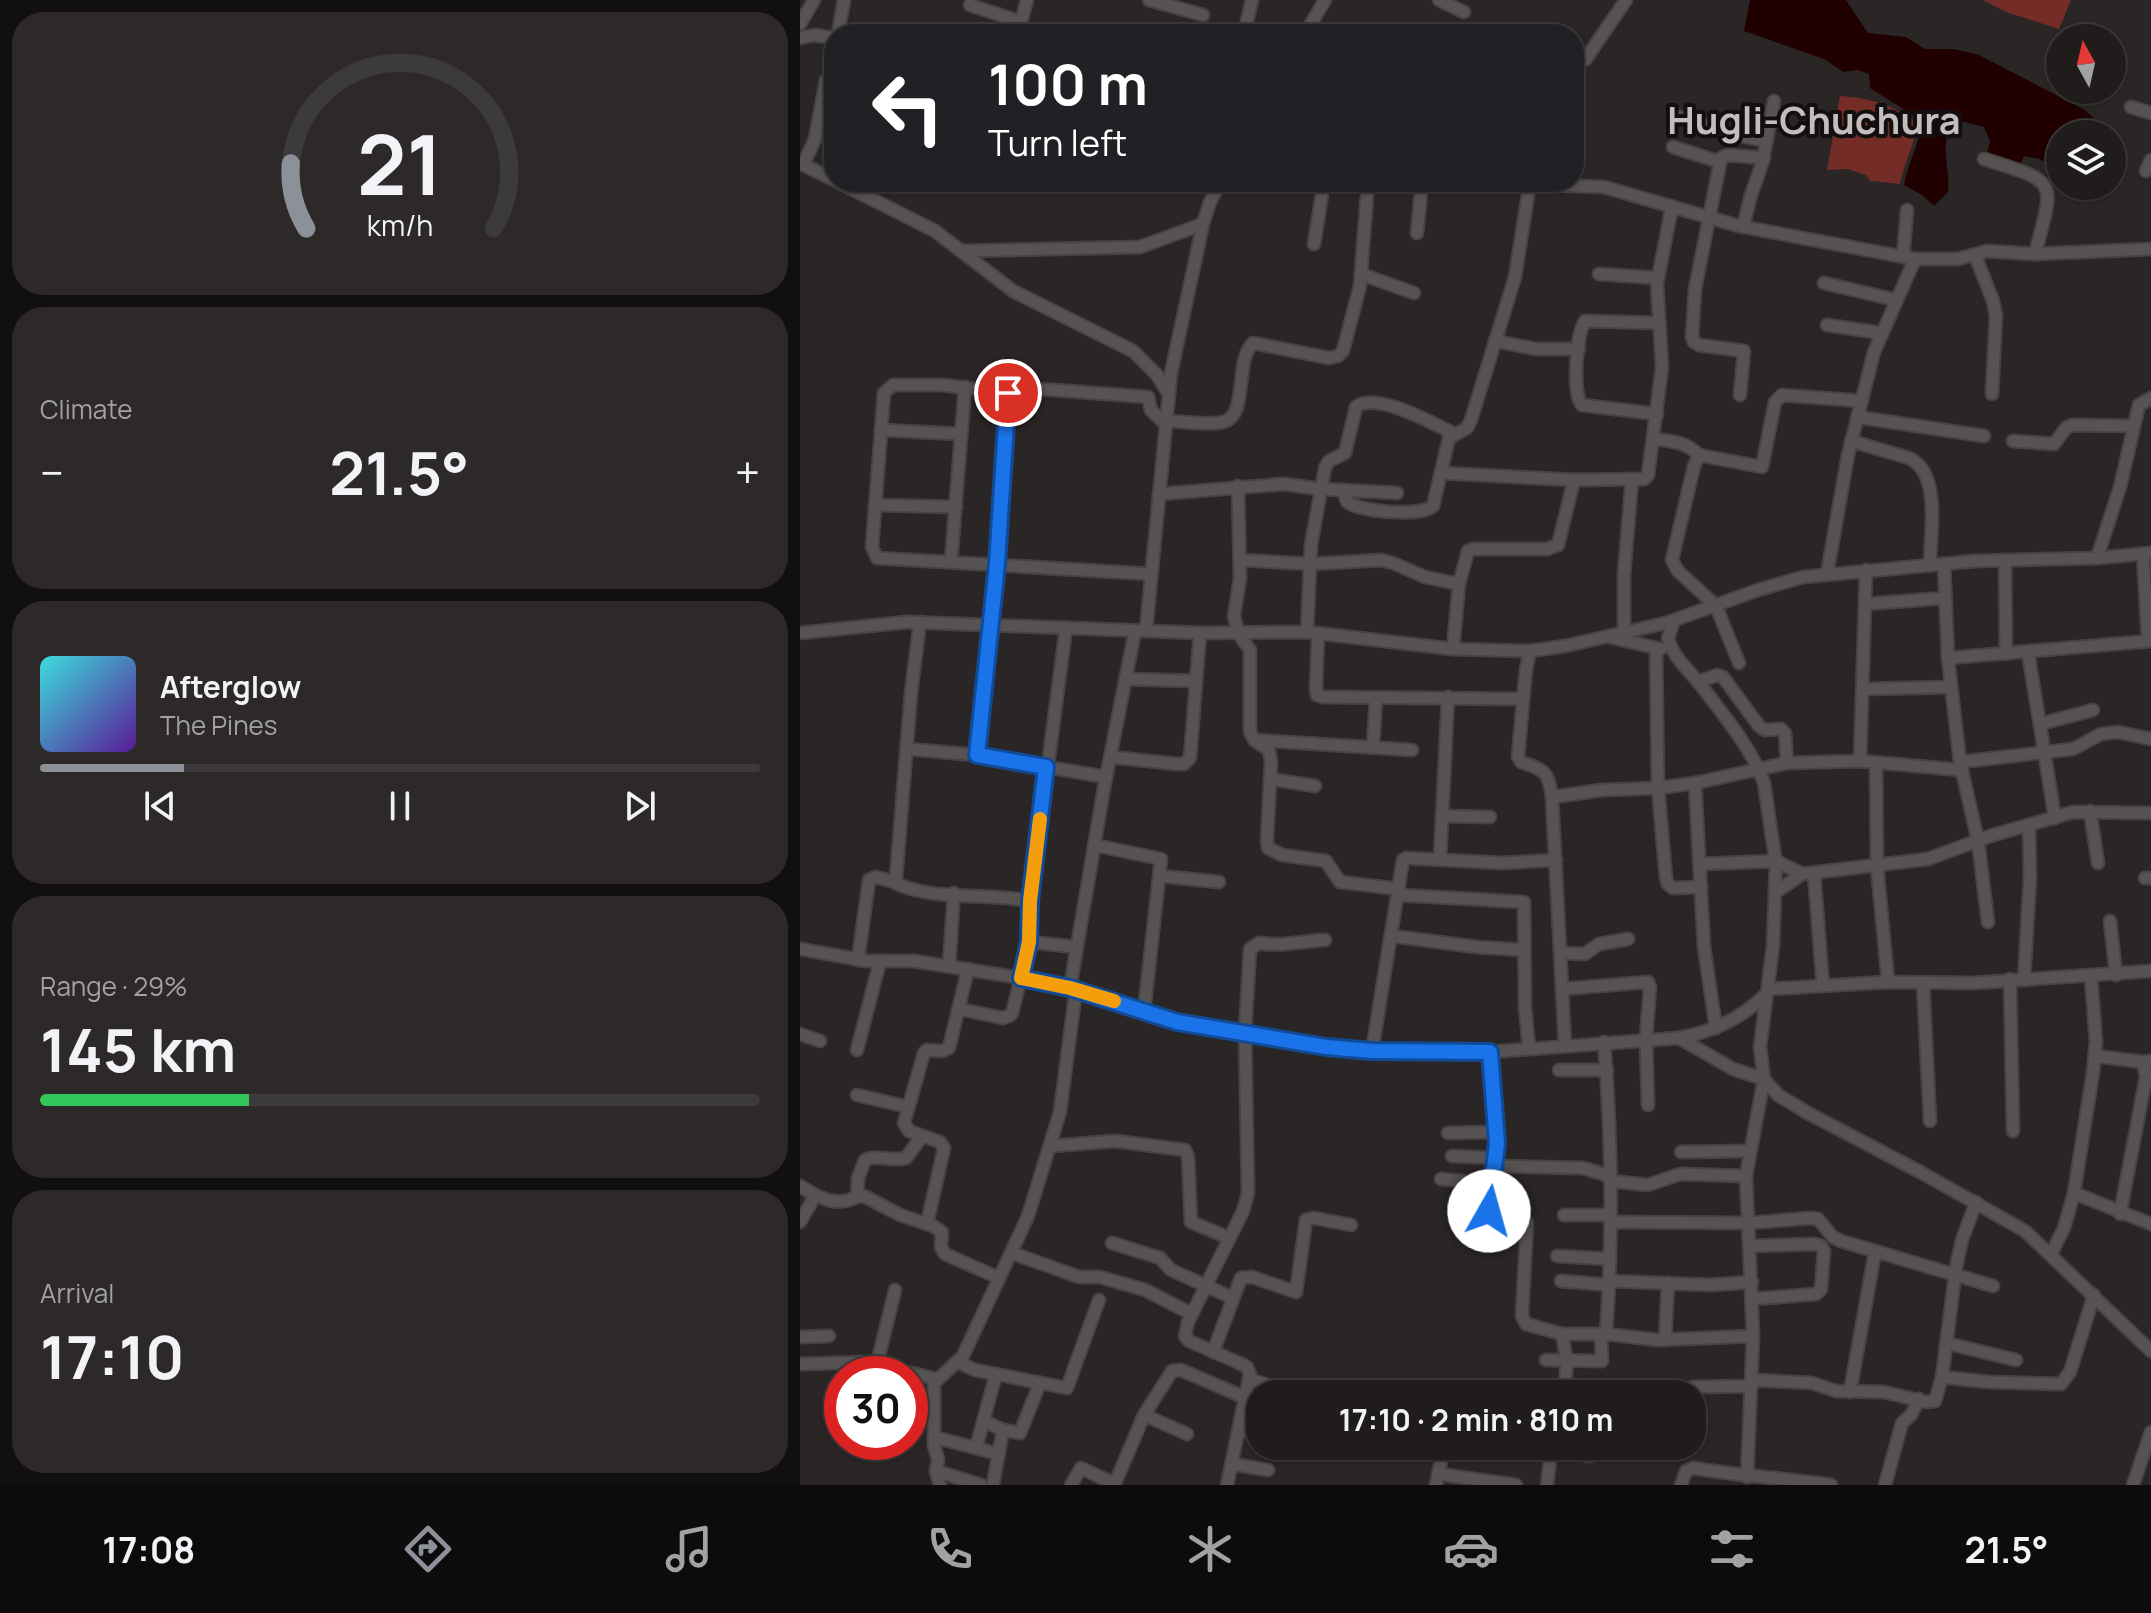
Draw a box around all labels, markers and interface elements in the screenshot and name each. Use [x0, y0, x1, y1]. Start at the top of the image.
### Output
north arrow [2046, 24, 2126, 104]
map controls [2046, 24, 2126, 200]
text: 100 m [988, 45, 1148, 122]
icon: left [856, 56, 960, 160]
district label: Hugli-Chuchura [1667, 93, 1961, 145]
text: 21 [357, 106, 443, 220]
text: Turn left [988, 118, 1127, 167]
button: layers [2046, 120, 2126, 200]
text: km/h [367, 206, 433, 245]
pin [974, 359, 1042, 427]
icon: arrive [986, 371, 1030, 415]
text: Climate [40, 391, 132, 427]
text: 21.5° [329, 431, 469, 513]
text: − [40, 442, 64, 502]
text: + [735, 442, 760, 502]
text: Afterglow [160, 666, 301, 707]
text: The Pines [160, 707, 277, 743]
icon: previous [138, 784, 182, 828]
icon: pause [378, 784, 422, 828]
icon: next [618, 784, 662, 828]
text: Range · 29% [40, 968, 188, 1004]
text: 145 km [40, 1008, 236, 1090]
position arrow [1447, 1169, 1531, 1253]
text: Arrival [40, 1275, 114, 1311]
text: 17:10 [40, 1315, 185, 1397]
speed limit sign: 30 [824, 1356, 928, 1460]
text: 17:10 · 2 min · 810 m [1339, 1399, 1613, 1440]
icon: directions [400, 1521, 456, 1577]
icon: music [661, 1521, 717, 1577]
icon: phone [922, 1521, 978, 1577]
icon: climate [1182, 1521, 1238, 1577]
icon: car [1443, 1521, 1499, 1577]
icon: filters [1704, 1521, 1760, 1577]
text: 17:08 [102, 1525, 195, 1574]
text: 21.5° [1965, 1525, 2049, 1574]

